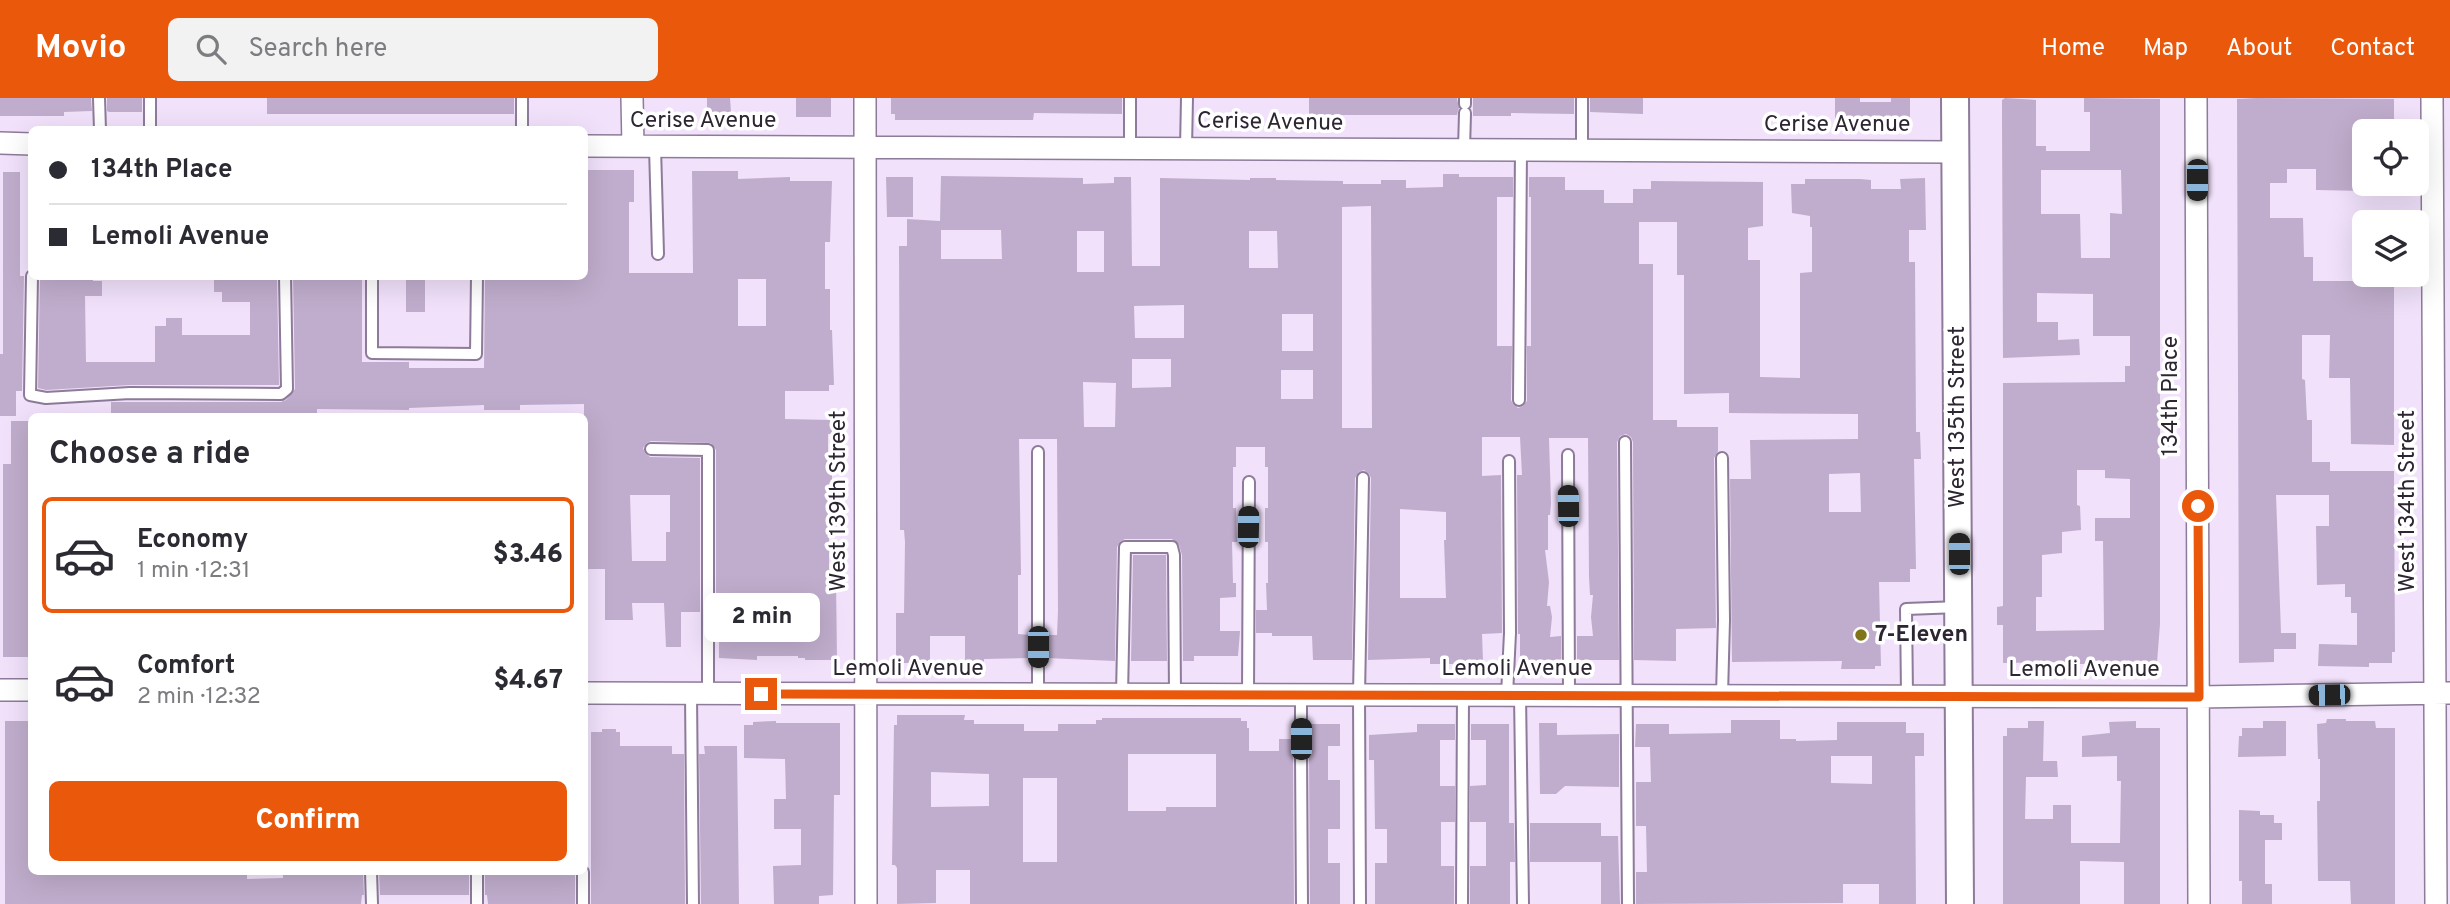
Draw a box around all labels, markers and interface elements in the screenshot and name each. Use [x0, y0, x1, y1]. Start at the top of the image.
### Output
search box [168, 18, 658, 81]
text: Movio [35, 28, 126, 70]
icon: search [192, 30, 230, 68]
text: Search here [248, 33, 387, 66]
text: Home [2041, 34, 2105, 64]
text: Map [2143, 34, 2188, 64]
text: About [2226, 34, 2292, 64]
text: Contact [2330, 34, 2415, 64]
street label: Cerise Avenue [630, 107, 776, 136]
street label: Cerise Avenue [1196, 107, 1344, 139]
street label: Cerise Avenue [1764, 111, 1910, 140]
map controls [2352, 119, 2429, 287]
button: locate [2352, 119, 2429, 196]
text: 134th Place [91, 154, 233, 187]
car [2187, 159, 2208, 201]
button: layers [2352, 210, 2429, 287]
text: Lemoli Avenue [91, 221, 269, 254]
street label: West 135th Street [1944, 326, 1973, 508]
street label: 134th Place [2157, 336, 2186, 456]
street label: West 139th Street [825, 410, 854, 592]
street label: West 134th Street [2394, 410, 2423, 592]
text: Choose a ride [49, 435, 250, 475]
car [1558, 485, 1579, 527]
route start [2182, 490, 2214, 522]
car [1238, 506, 1259, 548]
icon: car [53, 524, 116, 587]
text: Economy [137, 524, 248, 557]
car [1949, 533, 1970, 575]
text: $3.46 [493, 539, 563, 572]
text: 1 min · 12:31 [137, 557, 250, 586]
callout: 2 min [703, 592, 819, 642]
text: 2 min [732, 603, 792, 632]
place label: 7-Eleven [1875, 621, 1968, 650]
car [1028, 626, 1049, 668]
marker: 7-Eleven [1853, 627, 1869, 643]
icon: car [53, 650, 116, 713]
text: Comfort [137, 650, 235, 683]
street label: Lemoli Avenue [832, 655, 984, 684]
street label: Lemoli Avenue [1441, 655, 1593, 684]
street label: Lemoli Avenue [2008, 656, 2160, 685]
text: $4.67 [493, 665, 563, 698]
route end [745, 678, 777, 710]
text: 2 min · 12:32 [137, 683, 261, 712]
car [2308, 684, 2351, 706]
car [1291, 718, 1312, 760]
button: Confirm [49, 781, 567, 861]

